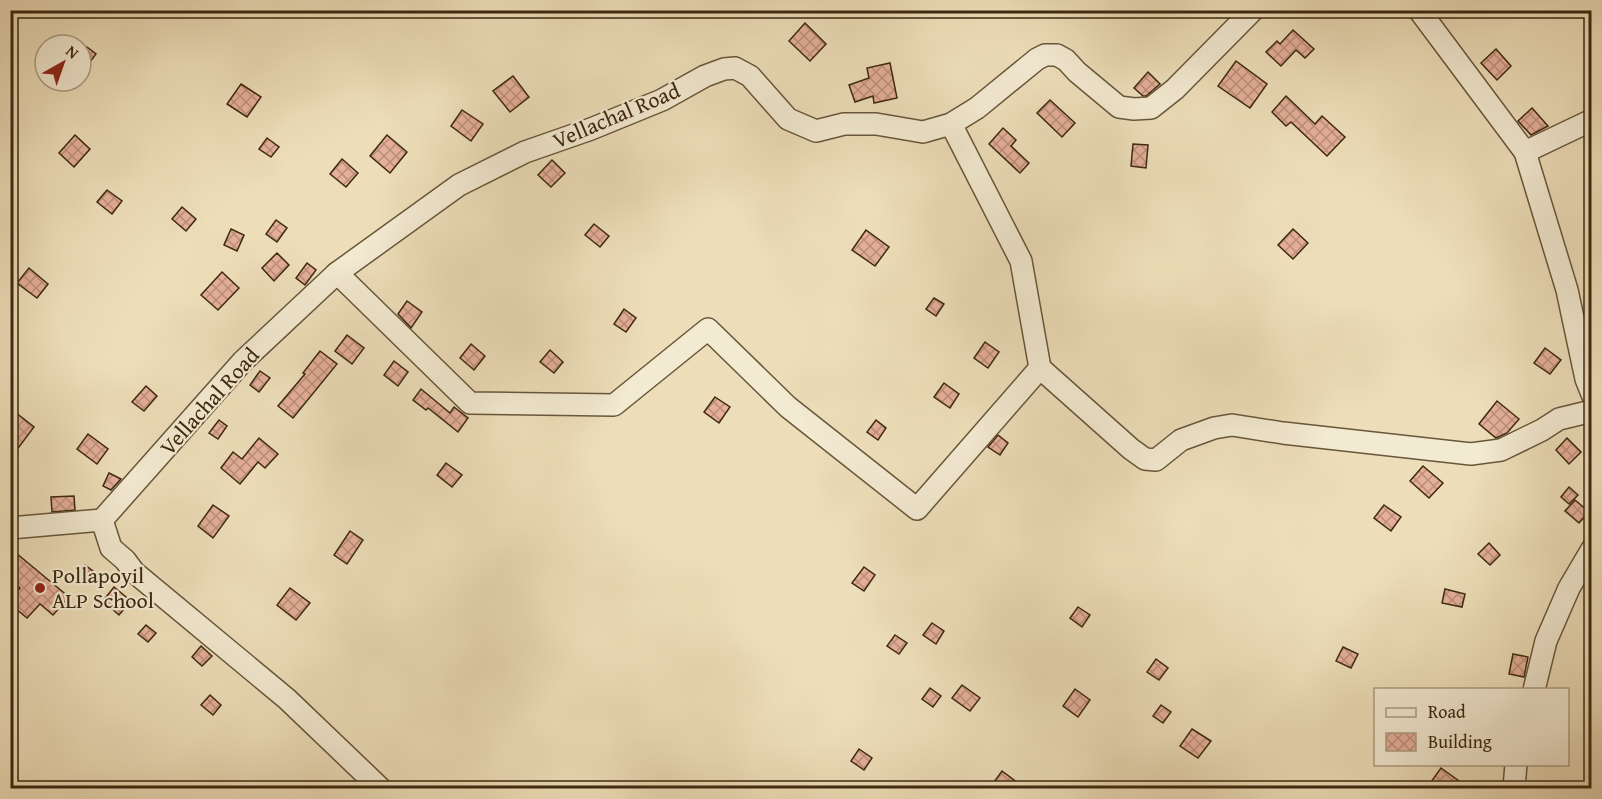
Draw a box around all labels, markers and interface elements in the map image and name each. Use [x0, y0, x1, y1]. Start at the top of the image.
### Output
north arrow [33, 33, 93, 93]
text: N [61, 39, 85, 64]
street label: Vellachal Road [547, 74, 685, 156]
street label: Vellachal Road [152, 340, 266, 462]
place label: Pollapoyil ALP School [52, 559, 154, 616]
marker: Pollapoyil ALP School [33, 581, 47, 595]
legend [1374, 688, 1569, 766]
text: Road [1428, 698, 1466, 725]
text: Building [1428, 728, 1492, 755]

